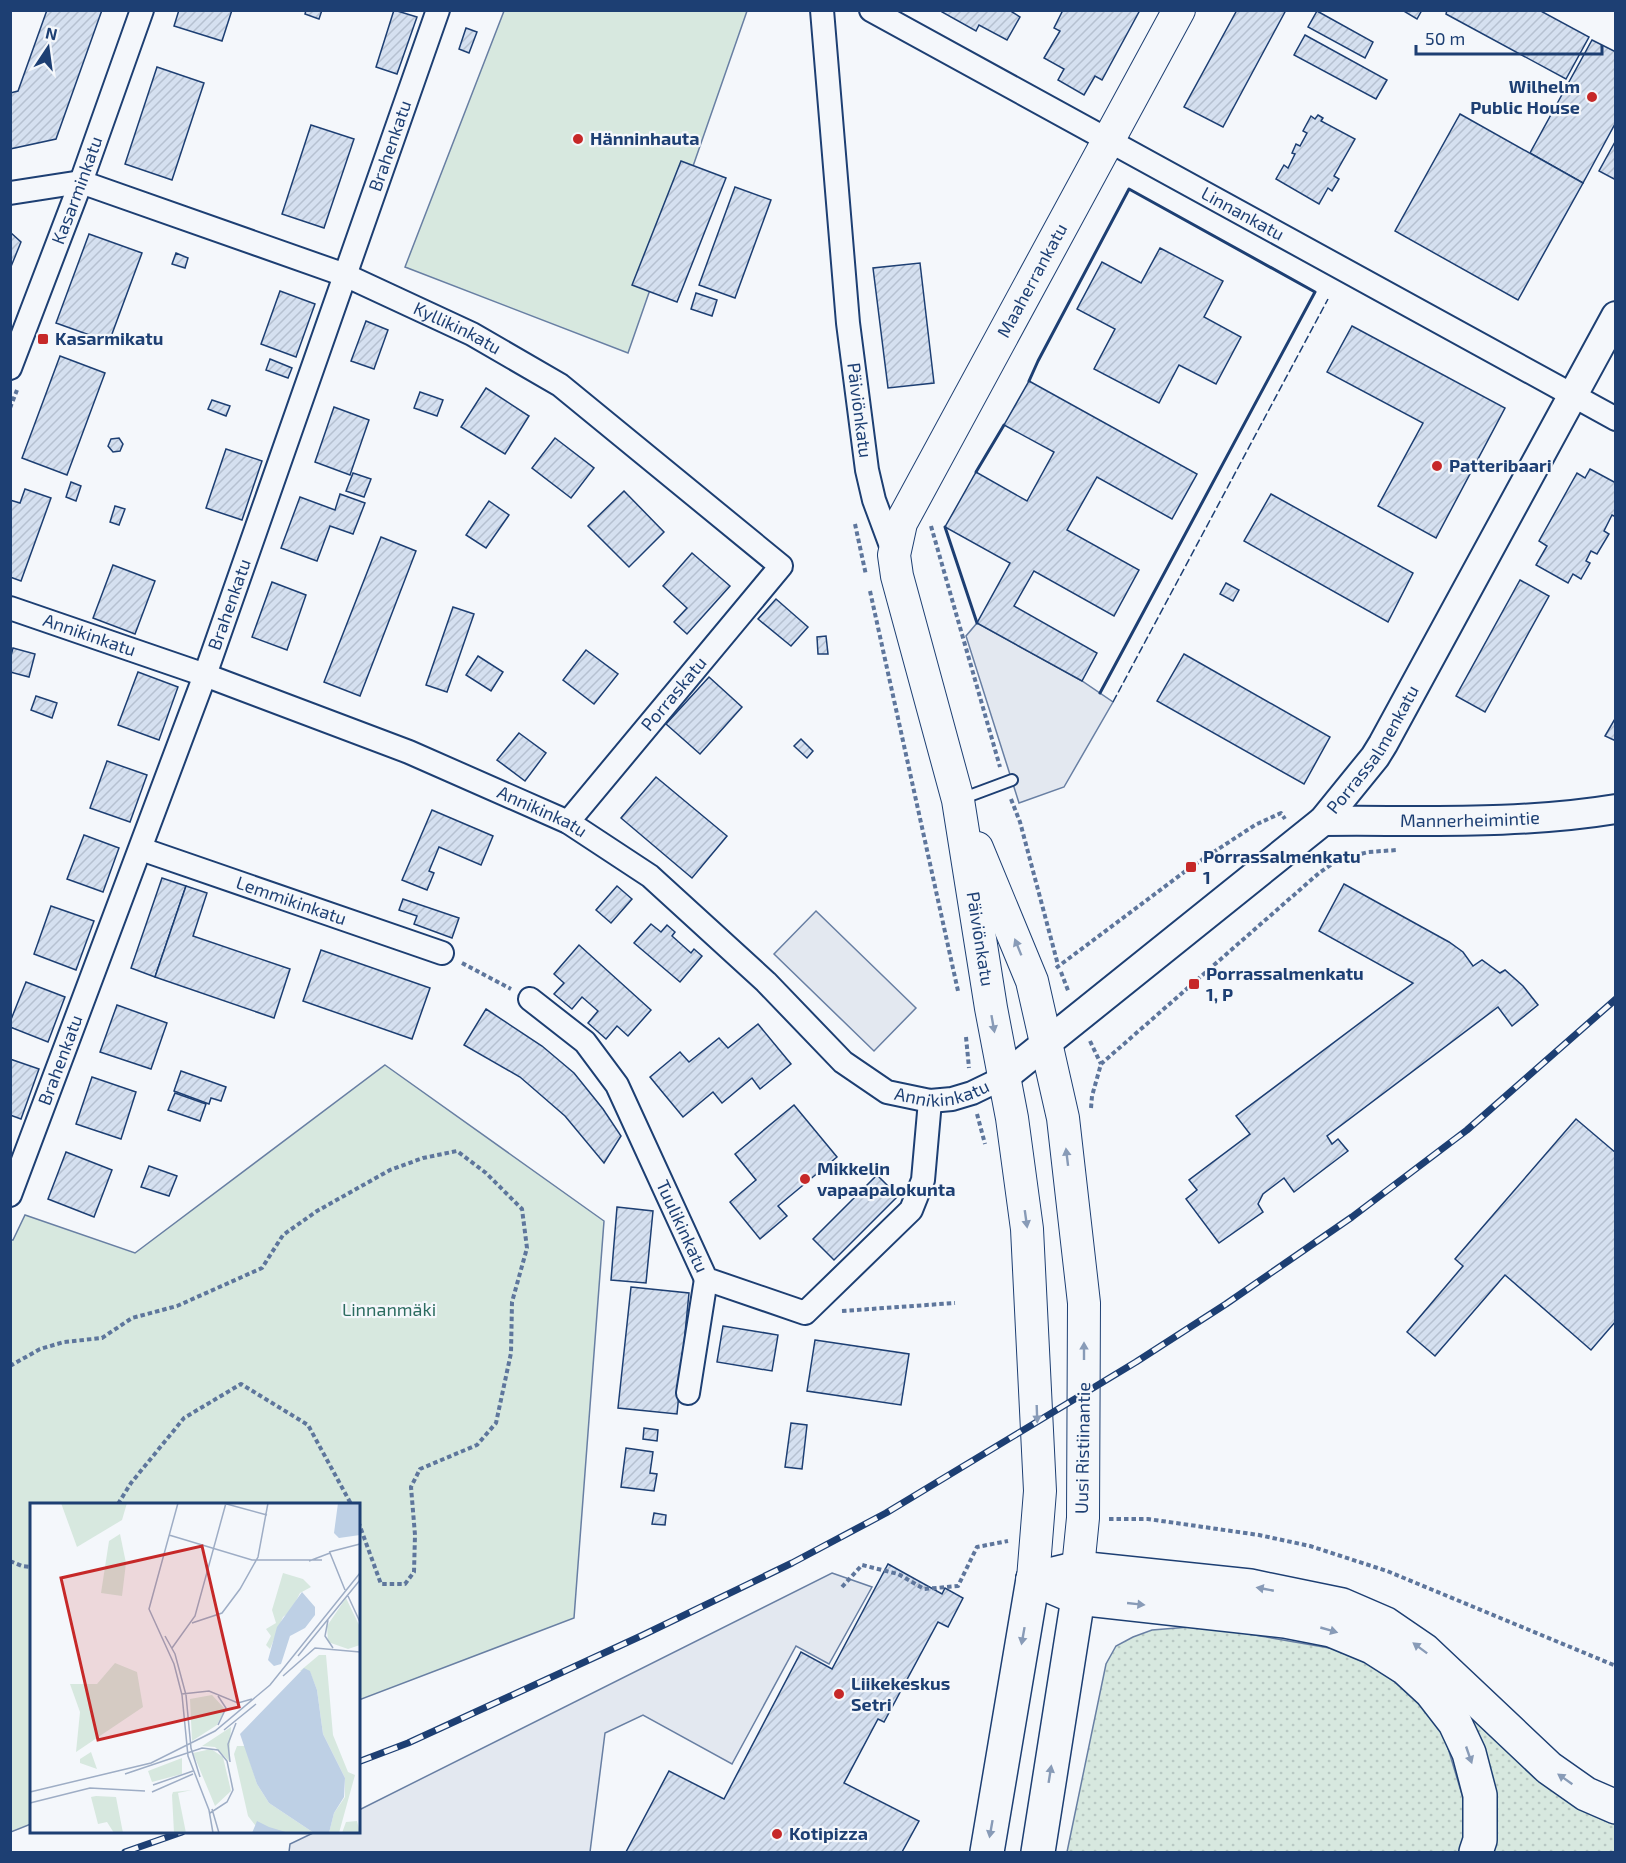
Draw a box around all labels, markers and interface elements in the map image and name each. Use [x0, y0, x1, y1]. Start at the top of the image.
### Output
north arrow [18, 18, 78, 78]
scale bar [1416, 18, 1602, 56]
text: N [44, 22, 59, 43]
text: 50 m [1425, 27, 1465, 49]
place label: Wilhelm Public House [1470, 75, 1580, 118]
marker: Wilhelm Public House [1585, 90, 1599, 104]
street label: Brahenkatu [363, 97, 416, 194]
place label: Hänninhauta [590, 127, 700, 149]
marker: Hänninhauta [571, 132, 585, 146]
street label: Kasarminkatu [46, 133, 106, 247]
street label: Linnankatu [1198, 182, 1288, 245]
street label: Maaherrankatu [992, 219, 1071, 341]
street label: Kyllikinkatu [410, 296, 506, 359]
place label: Kasarmikatu [55, 327, 163, 349]
marker: Kasarmikatu [36, 332, 50, 346]
street label: Päiviönkatu [843, 361, 877, 459]
place label: Patteribaari [1449, 454, 1552, 476]
marker: Patteribaari [1430, 459, 1444, 473]
street label: Brahenkatu [203, 556, 255, 653]
street label: Annikinkatu [40, 608, 139, 660]
street label: Porraskatu [636, 652, 711, 735]
street label: Porrassalmenkatu [1321, 681, 1423, 818]
street label: Annikinkatu [494, 780, 592, 842]
street label: Mannerheimintie [1400, 806, 1541, 831]
place label: Porrassalmenkatu 1 [1203, 845, 1361, 888]
marker: Porrassalmenkatu 1 [1184, 860, 1198, 874]
street label: Lemmikinkatu [234, 871, 350, 929]
street label: Päiviönkatu [963, 890, 999, 988]
one-way arrow [1013, 938, 1023, 956]
place label: Porrassalmenkatu 1, P [1206, 962, 1364, 1005]
marker: Porrassalmenkatu 1, P [1187, 977, 1201, 991]
street label: Brahenkatu [33, 1011, 87, 1108]
one-way arrow [989, 1014, 998, 1033]
street label: Annikinkatu [893, 1074, 993, 1111]
one-way arrow [1062, 1147, 1072, 1166]
place label: Mikkelin vapaapalokunta [817, 1157, 955, 1200]
marker: Mikkelin vapaapalokunta [798, 1172, 812, 1186]
street label: Tuulikinkatu [652, 1176, 714, 1276]
one-way arrow [1021, 1210, 1030, 1229]
park label: Linnanmäki [342, 1298, 436, 1320]
one-way arrow [1079, 1341, 1089, 1360]
street label: Uusi Ristiinantie [1070, 1382, 1094, 1514]
one-way arrow [1032, 1404, 1042, 1423]
inset map [30, 1503, 360, 1833]
one-way arrow [1255, 1584, 1274, 1593]
one-way arrow [1126, 1600, 1145, 1609]
one-way arrow [1320, 1626, 1338, 1635]
one-way arrow [1019, 1627, 1028, 1646]
one-way arrow [1413, 1642, 1429, 1654]
place label: Liikekeskus Setri [851, 1672, 950, 1715]
marker: Liikekeskus Setri [832, 1687, 846, 1701]
one-way arrow [1464, 1746, 1474, 1764]
one-way arrow [1046, 1764, 1055, 1783]
one-way arrow [1557, 1773, 1573, 1785]
one-way arrow [986, 1819, 995, 1838]
place label: Kotipizza [789, 1822, 868, 1844]
marker: Kotipizza [770, 1827, 784, 1841]

